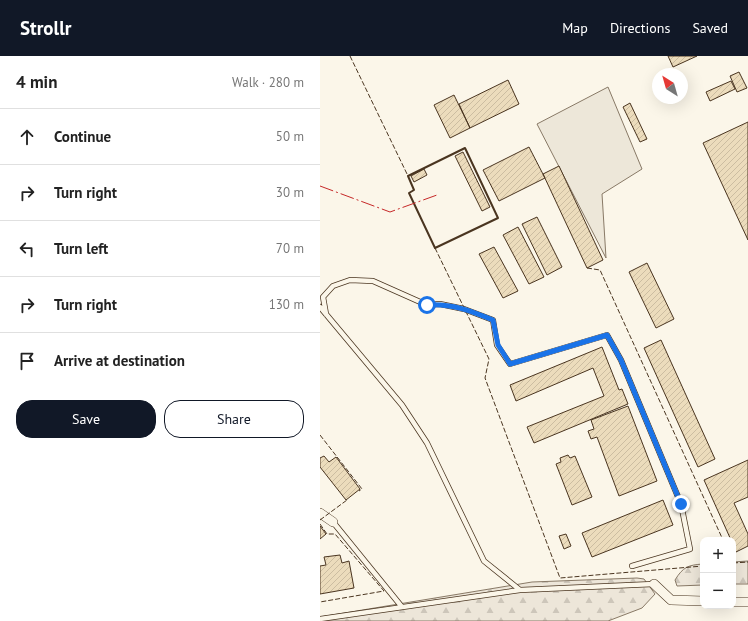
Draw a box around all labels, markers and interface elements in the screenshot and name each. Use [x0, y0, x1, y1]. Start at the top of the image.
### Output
text: Strollr [20, 16, 71, 40]
text: Map [562, 19, 588, 37]
text: Directions [610, 19, 670, 37]
text: Saved [692, 19, 728, 37]
north arrow [652, 68, 688, 104]
text: 4 min [16, 71, 57, 93]
text: Walk · 280 m [232, 74, 304, 91]
icon: ahead [16, 126, 38, 148]
text: Continue [54, 127, 111, 146]
text: 50 m [276, 128, 304, 145]
icon: right [16, 182, 38, 204]
text: Turn right [54, 183, 117, 202]
text: 30 m [276, 184, 304, 201]
icon: left [16, 238, 38, 260]
text: Turn left [54, 239, 108, 258]
text: 70 m [276, 240, 304, 257]
icon: right [16, 294, 38, 316]
text: Turn right [54, 295, 117, 314]
text: 130 m [269, 296, 304, 313]
route start [418, 296, 436, 314]
icon: arrive [16, 350, 38, 372]
text: Arrive at destination [54, 351, 185, 370]
button: Save [16, 400, 156, 438]
button: Share [164, 400, 304, 438]
route end [672, 495, 690, 513]
map controls [700, 537, 736, 609]
button: + [700, 537, 736, 573]
button: − [700, 573, 736, 609]

